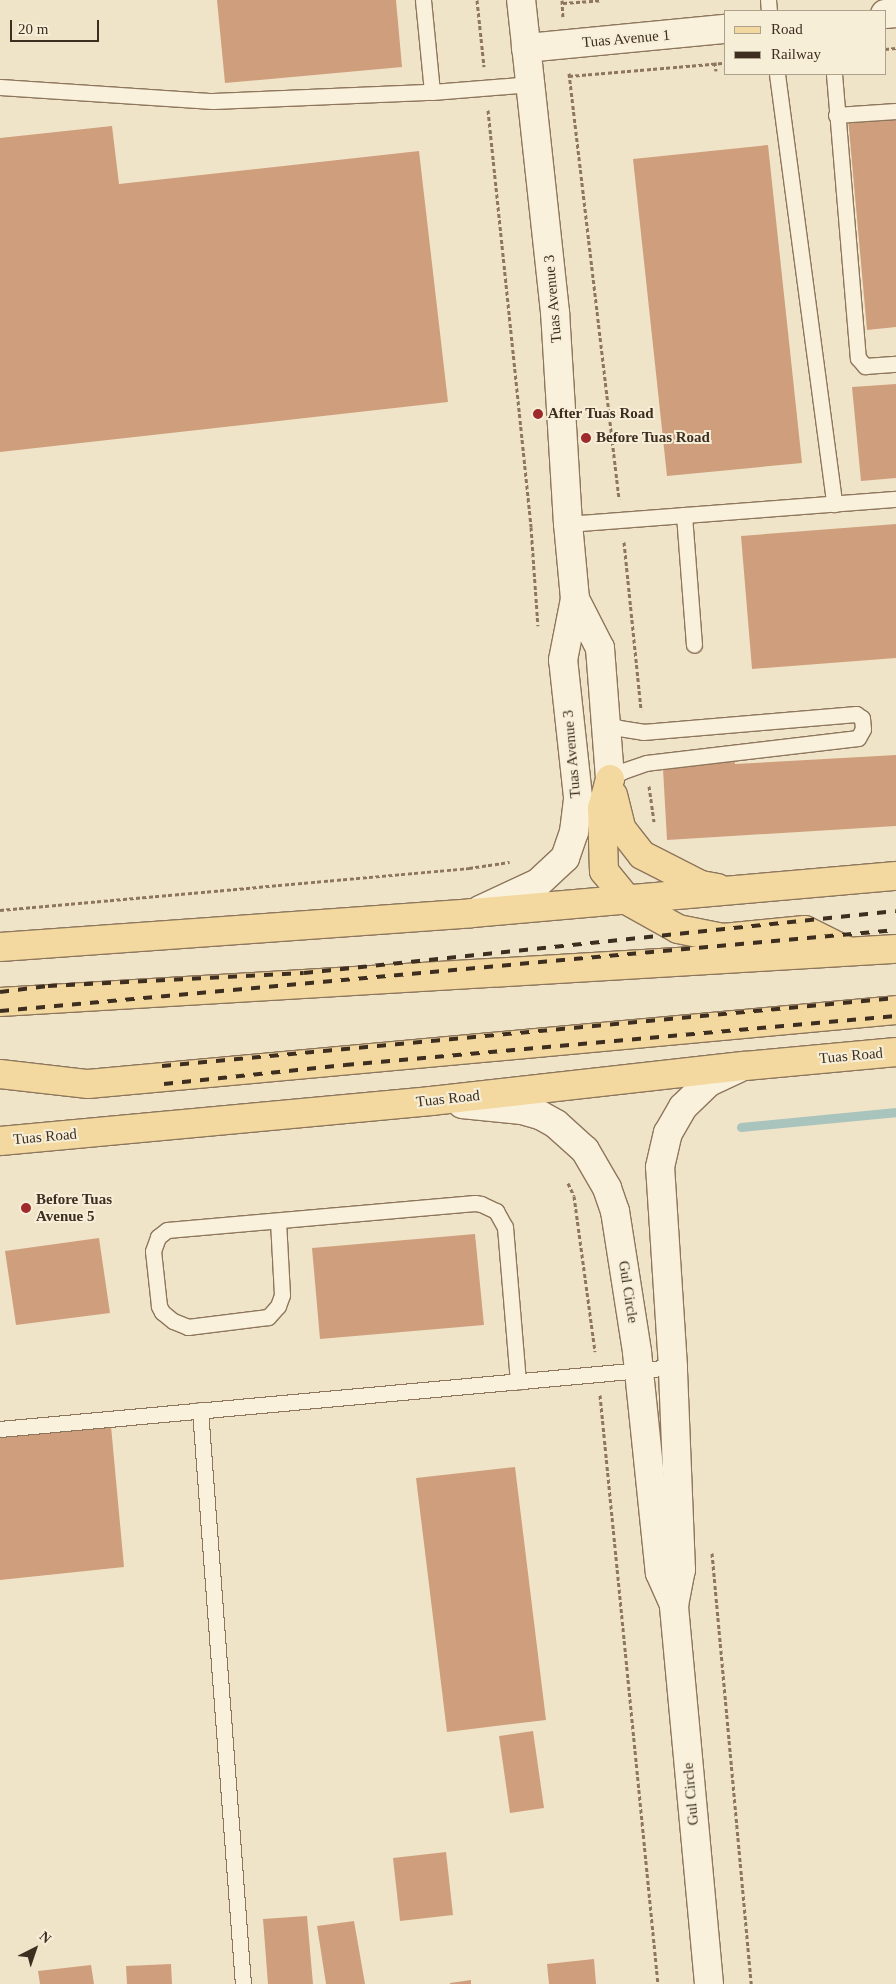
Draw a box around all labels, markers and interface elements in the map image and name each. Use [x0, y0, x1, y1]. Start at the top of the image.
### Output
scale bar [12, 10, 101, 42]
legend [724, 10, 886, 75]
text: 20 m [18, 21, 48, 37]
text: Road [771, 21, 803, 37]
street label: Tuas Avenue 1 [581, 26, 671, 52]
text: Railway [771, 46, 821, 62]
street label: Tuas Avenue 3 [540, 254, 566, 344]
place label: After Tuas Road [548, 405, 654, 423]
marker: After Tuas Road [532, 408, 544, 420]
place label: Before Tuas Road [596, 429, 710, 447]
marker: Before Tuas Road [580, 432, 592, 444]
street label: Tuas Avenue 3 [559, 709, 585, 799]
street label: Tuas Road [818, 1044, 884, 1068]
street label: Tuas Road [415, 1087, 481, 1111]
street label: Tuas Road [12, 1125, 78, 1149]
place label: Before Tuas Avenue 5 [36, 1190, 112, 1225]
marker: Before Tuas Avenue 5 [20, 1202, 32, 1214]
street label: Gul Circle [614, 1260, 642, 1324]
street label: Gul Circle [679, 1762, 703, 1826]
north arrow [10, 1924, 60, 1974]
text: N [36, 1928, 54, 1946]

